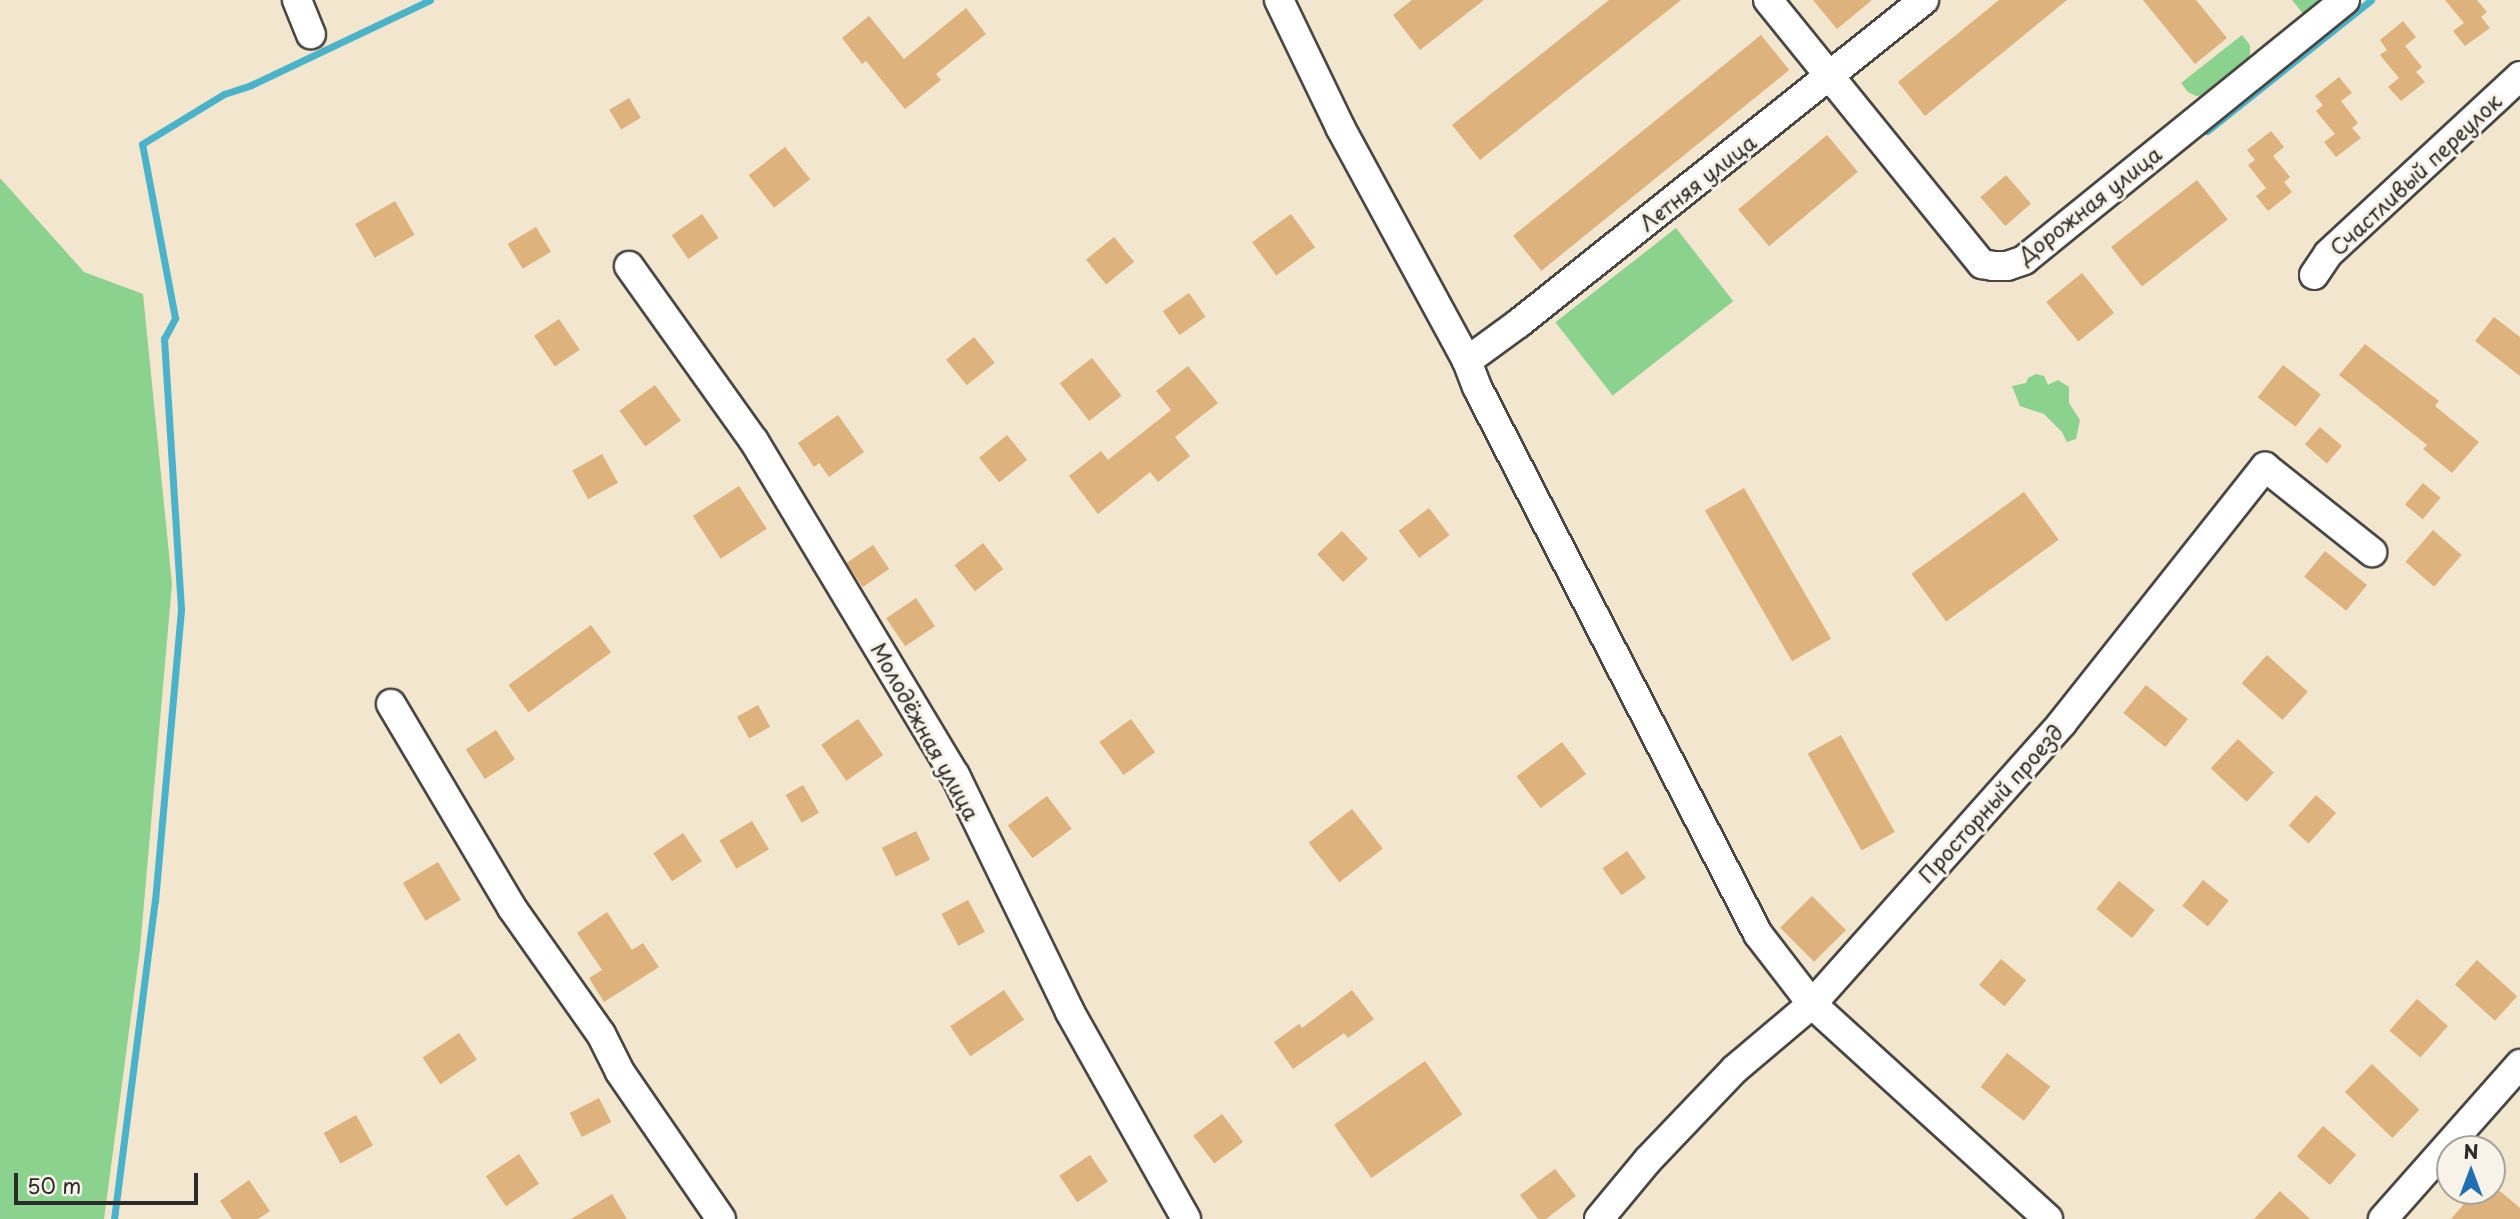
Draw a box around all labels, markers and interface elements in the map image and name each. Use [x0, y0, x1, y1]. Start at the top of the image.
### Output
street label: Счастливый переулок [2324, 88, 2506, 260]
street label: Летняя улица [1633, 128, 1761, 236]
street label: Дорожная улица [2012, 140, 2166, 268]
street label: Молодёжная улица [866, 637, 986, 825]
street label: Просторный проезд [1912, 719, 2068, 887]
north arrow [2436, 1135, 2506, 1205]
text: N [2463, 1137, 2479, 1165]
scale bar [18, 1160, 201, 1204]
text: 50 m [27, 1169, 81, 1201]

